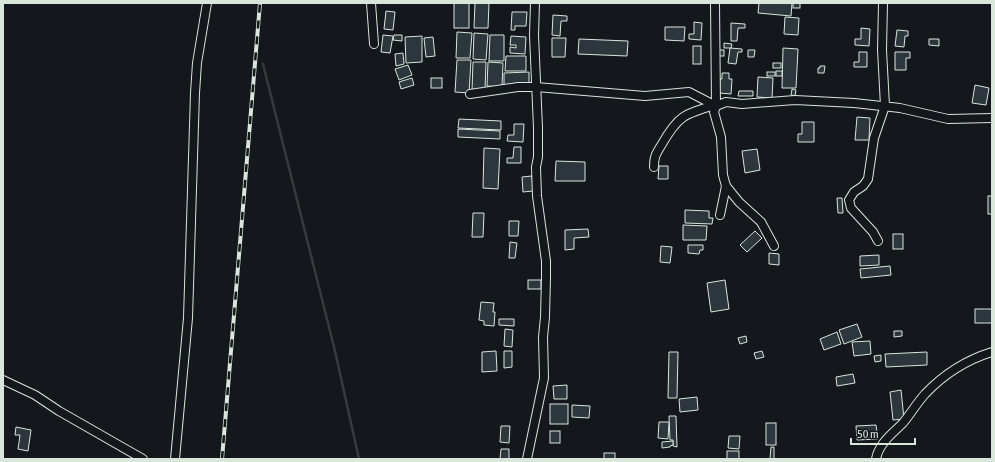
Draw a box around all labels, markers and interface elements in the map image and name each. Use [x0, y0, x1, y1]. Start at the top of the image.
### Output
scale bar [851, 420, 915, 446]
text: 50 m [857, 427, 879, 441]

